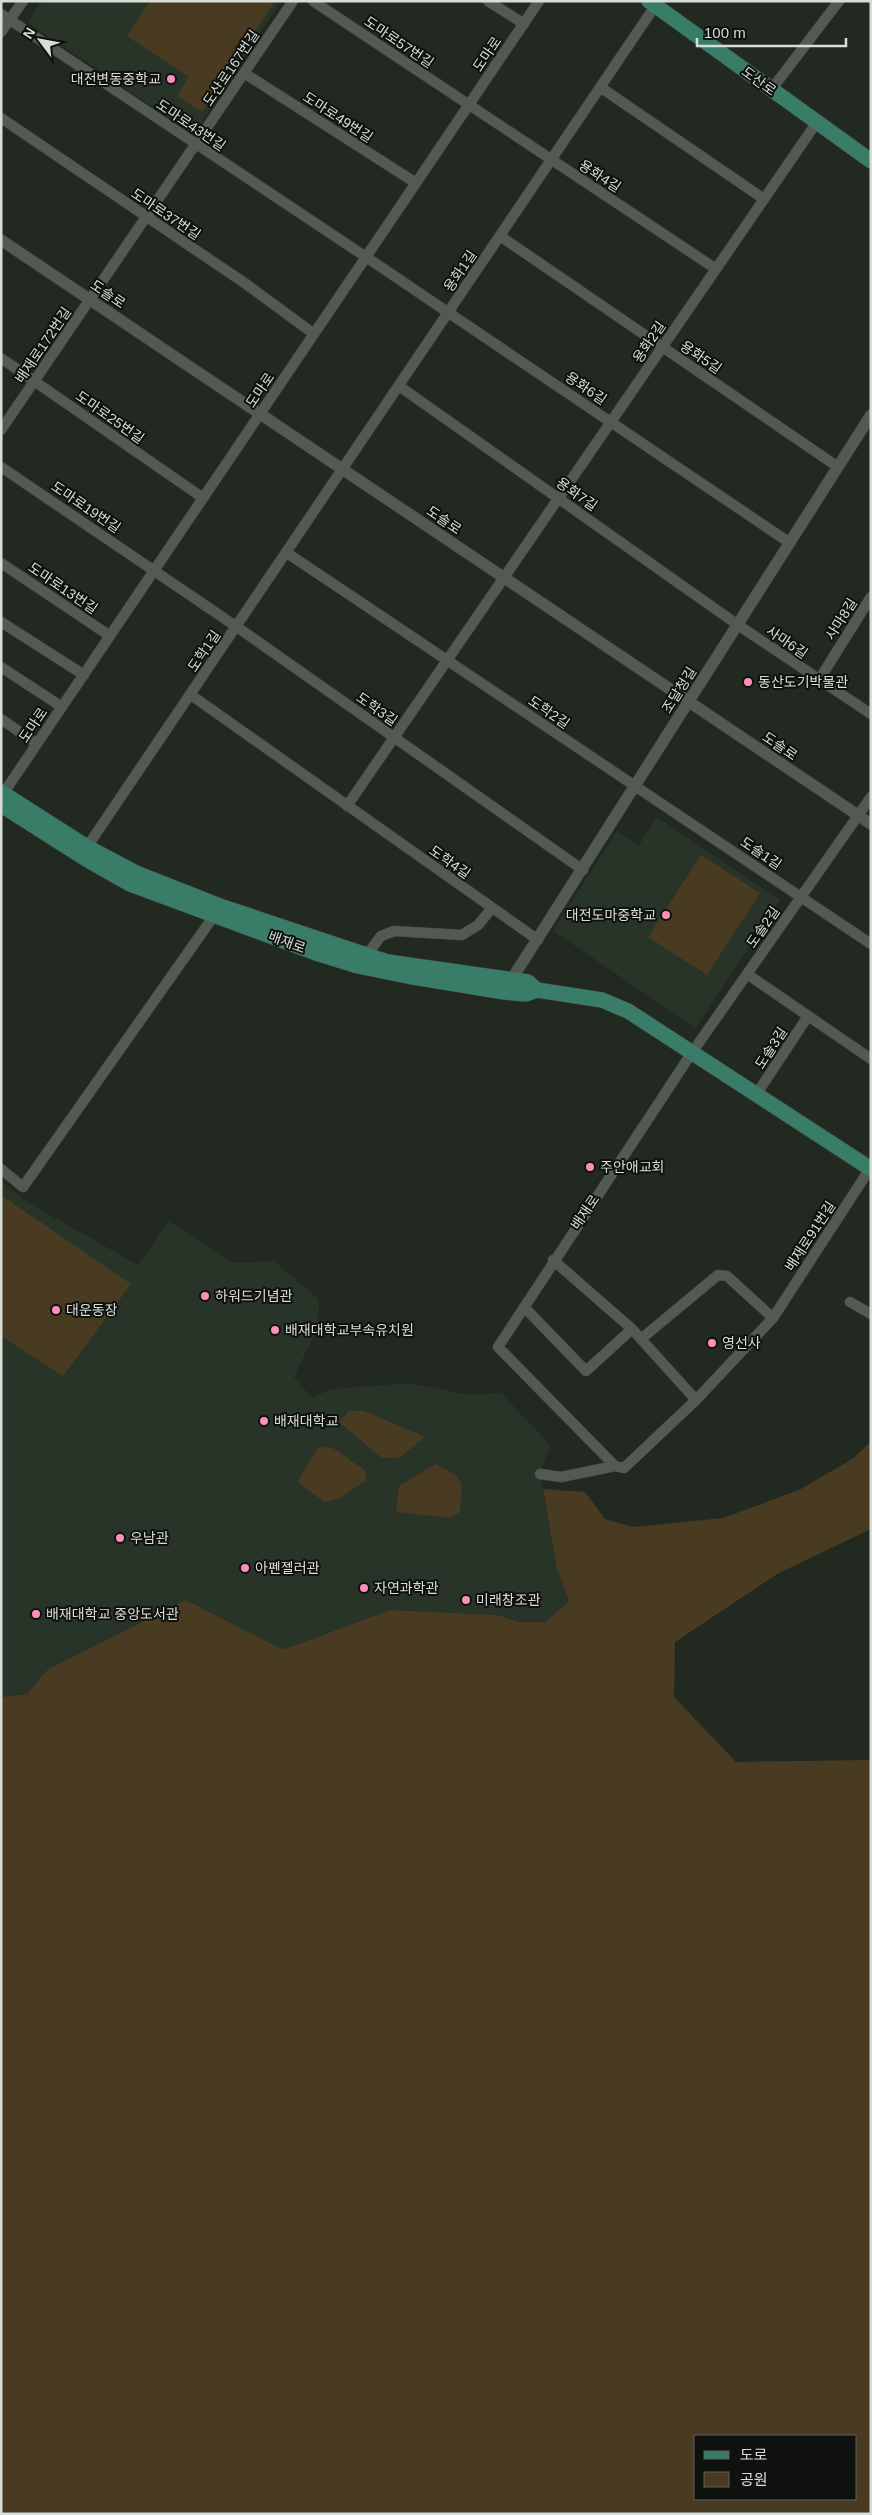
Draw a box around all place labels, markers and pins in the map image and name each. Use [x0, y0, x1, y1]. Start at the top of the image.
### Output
place label: 대전변동중학교 [71, 71, 161, 87]
marker: 대전변동중학교 [165, 73, 177, 85]
place label: 동산도기박물관 [758, 674, 848, 690]
marker: 동산도기박물관 [742, 676, 754, 688]
place label: 대전도마중학교 [566, 907, 656, 923]
marker: 대전도마중학교 [660, 909, 672, 921]
place label: 주안애교회 [600, 1159, 664, 1175]
marker: 주안애교회 [584, 1161, 596, 1173]
place label: 하워드기념관 [215, 1288, 292, 1304]
marker: 하워드기념관 [199, 1290, 211, 1302]
place label: 대운동장 [66, 1302, 118, 1318]
marker: 대운동장 [50, 1304, 62, 1316]
place label: 배재대학교부속유치원 [285, 1322, 414, 1338]
marker: 배재대학교부속유치원 [269, 1324, 281, 1336]
place label: 영선사 [722, 1335, 761, 1351]
marker: 영선사 [706, 1337, 718, 1349]
place label: 배재대학교 [274, 1413, 339, 1429]
marker: 배재대학교 [258, 1415, 270, 1427]
place label: 우남관 [130, 1530, 169, 1546]
marker: 우남관 [114, 1532, 126, 1544]
place label: 아펜젤러관 [255, 1560, 320, 1576]
marker: 아펜젤러관 [239, 1562, 251, 1574]
place label: 자연과학관 [374, 1580, 439, 1596]
marker: 자연과학관 [358, 1582, 370, 1594]
place label: 미래창조관 [476, 1592, 541, 1608]
marker: 미래창조관 [460, 1594, 472, 1606]
place label: 배재대학교 중앙도서관 [46, 1606, 179, 1622]
marker: 배재대학교 중앙도서관 [30, 1608, 42, 1620]

